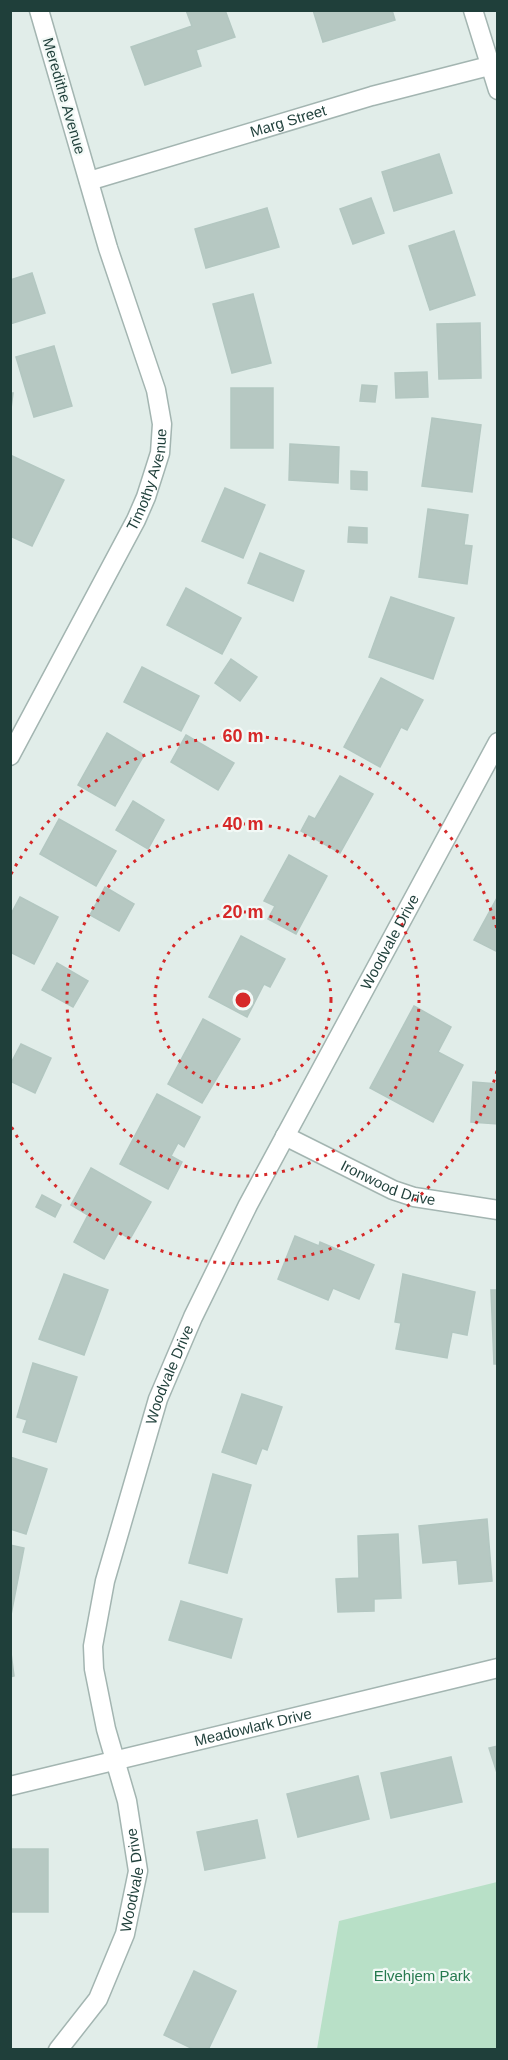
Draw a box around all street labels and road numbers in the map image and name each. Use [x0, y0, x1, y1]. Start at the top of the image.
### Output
street label: Meredithe Avenue [40, 36, 89, 156]
street label: Marg Street [248, 101, 329, 140]
street label: Timothy Avenue [123, 428, 170, 533]
street label: Woodvale Drive [357, 891, 422, 992]
street label: Ironwood Drive [338, 1156, 437, 1208]
street label: Woodvale Drive [142, 1322, 197, 1426]
street label: Meadowlark Drive [193, 1704, 313, 1749]
street label: Woodvale Drive [117, 1827, 147, 1934]

